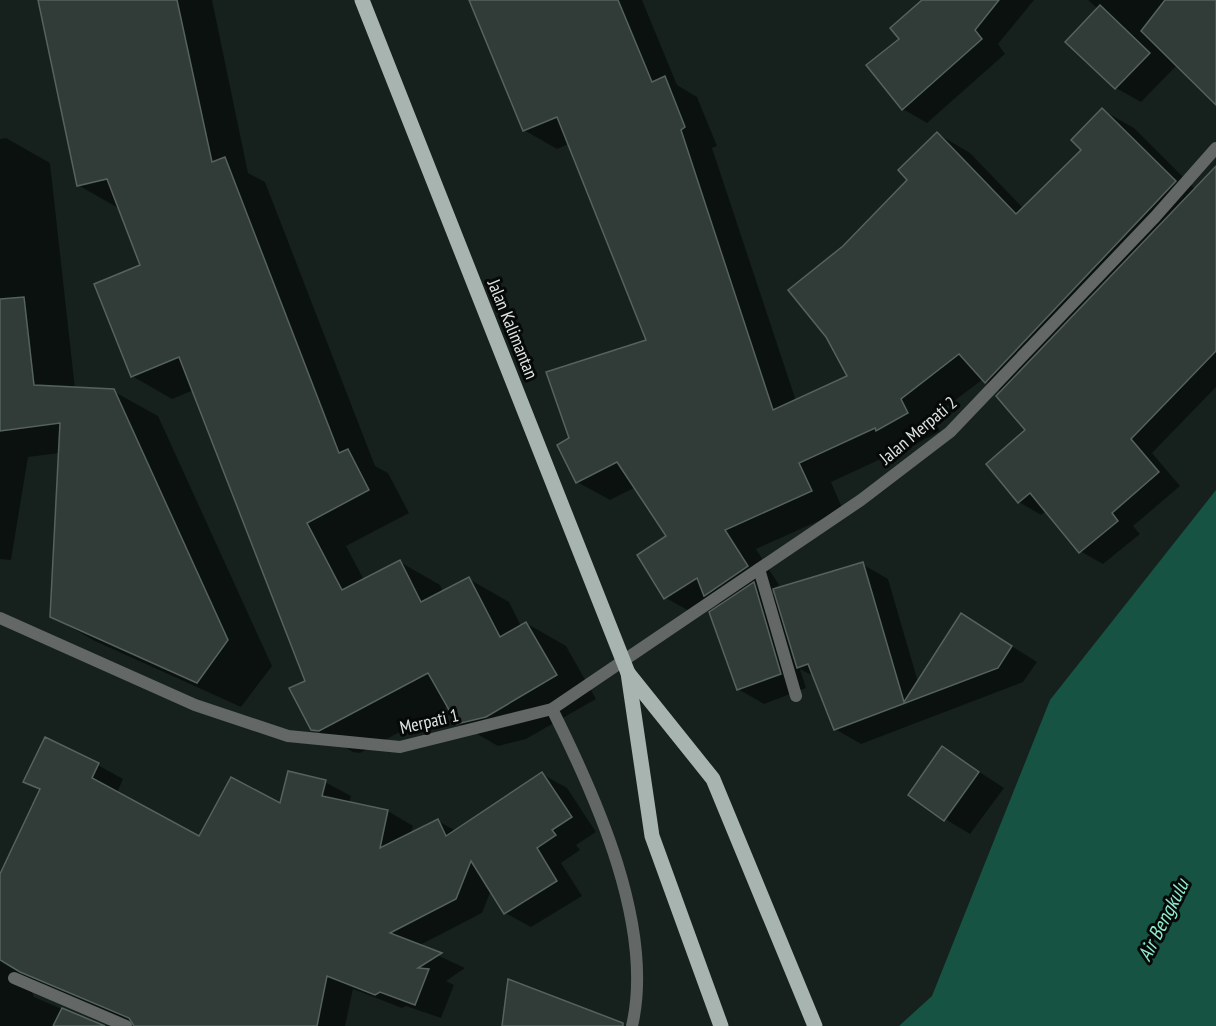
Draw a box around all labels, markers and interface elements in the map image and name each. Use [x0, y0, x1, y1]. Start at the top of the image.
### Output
street label: Jalan Kalimantan [482, 275, 543, 382]
street label: Jalan Merpati 2 [874, 391, 962, 470]
street label: Merpati 1 [397, 703, 461, 739]
water label: Air Bengkulu [1131, 874, 1195, 965]

